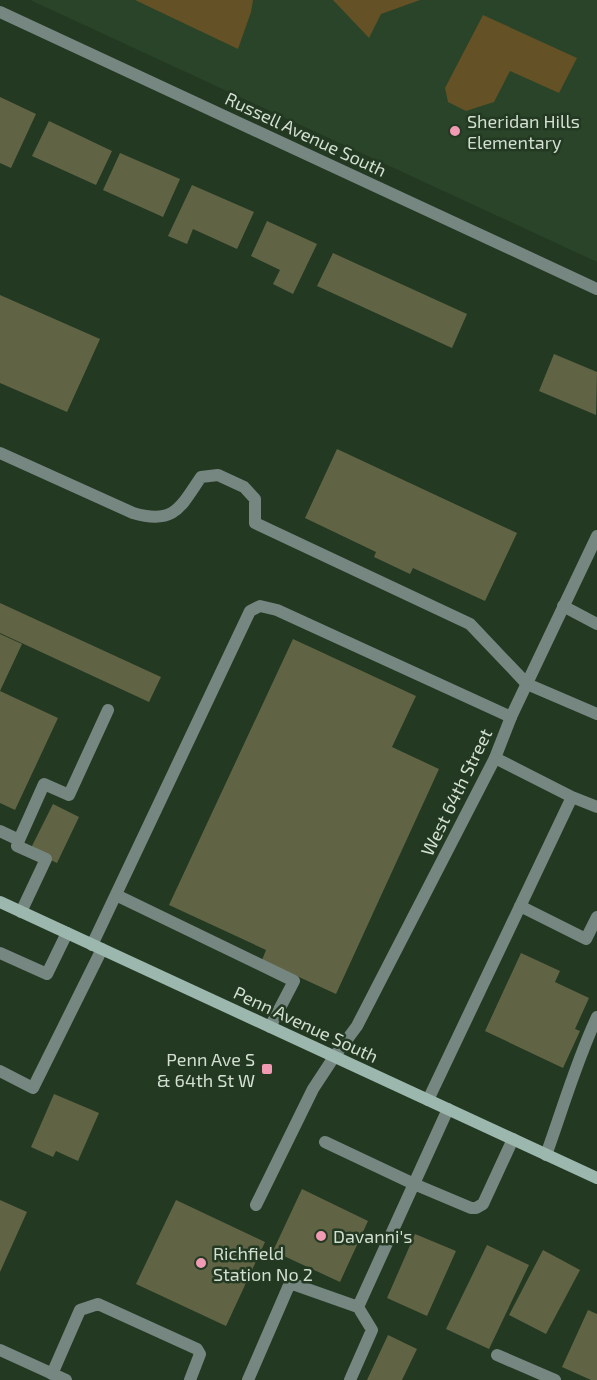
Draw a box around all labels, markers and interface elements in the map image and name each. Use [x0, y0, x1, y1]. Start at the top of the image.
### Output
street label: Russell Avenue South [222, 87, 390, 181]
place label: Sheridan Hills Elementary [467, 110, 580, 153]
marker: Sheridan Hills Elementary [448, 124, 462, 138]
street label: West 64th Street [416, 725, 496, 859]
street label: Penn Avenue South [230, 981, 382, 1067]
place label: Penn Ave S & 64th St W [157, 1048, 255, 1091]
marker: Penn Ave S & 64th St W [260, 1062, 274, 1076]
place label: Davanni's [333, 1225, 412, 1247]
marker: Davanni's [314, 1229, 328, 1243]
place label: Richfield Station No 2 [213, 1242, 313, 1285]
marker: Richfield Station No 2 [194, 1256, 208, 1270]

